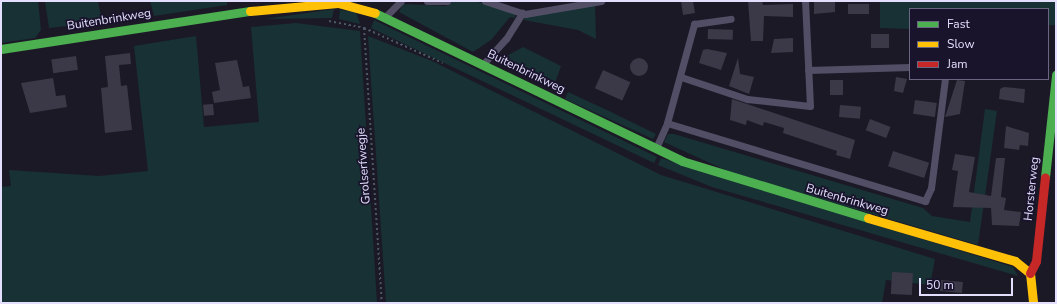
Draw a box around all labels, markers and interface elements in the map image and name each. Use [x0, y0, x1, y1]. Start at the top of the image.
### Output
street label: Buitenbrinkweg [66, 6, 152, 34]
legend [909, 8, 1049, 80]
text: Fast [947, 16, 970, 32]
text: Slow [947, 36, 975, 52]
street label: Buitenbrinkweg [485, 47, 567, 97]
text: Jam [947, 56, 968, 72]
street label: Grolserfwegje [354, 127, 374, 205]
street label: Horsterweg [1021, 156, 1043, 222]
street label: Buitenbrinkweg [804, 181, 890, 219]
scale bar [921, 270, 1015, 296]
text: 50 m [926, 277, 954, 293]

